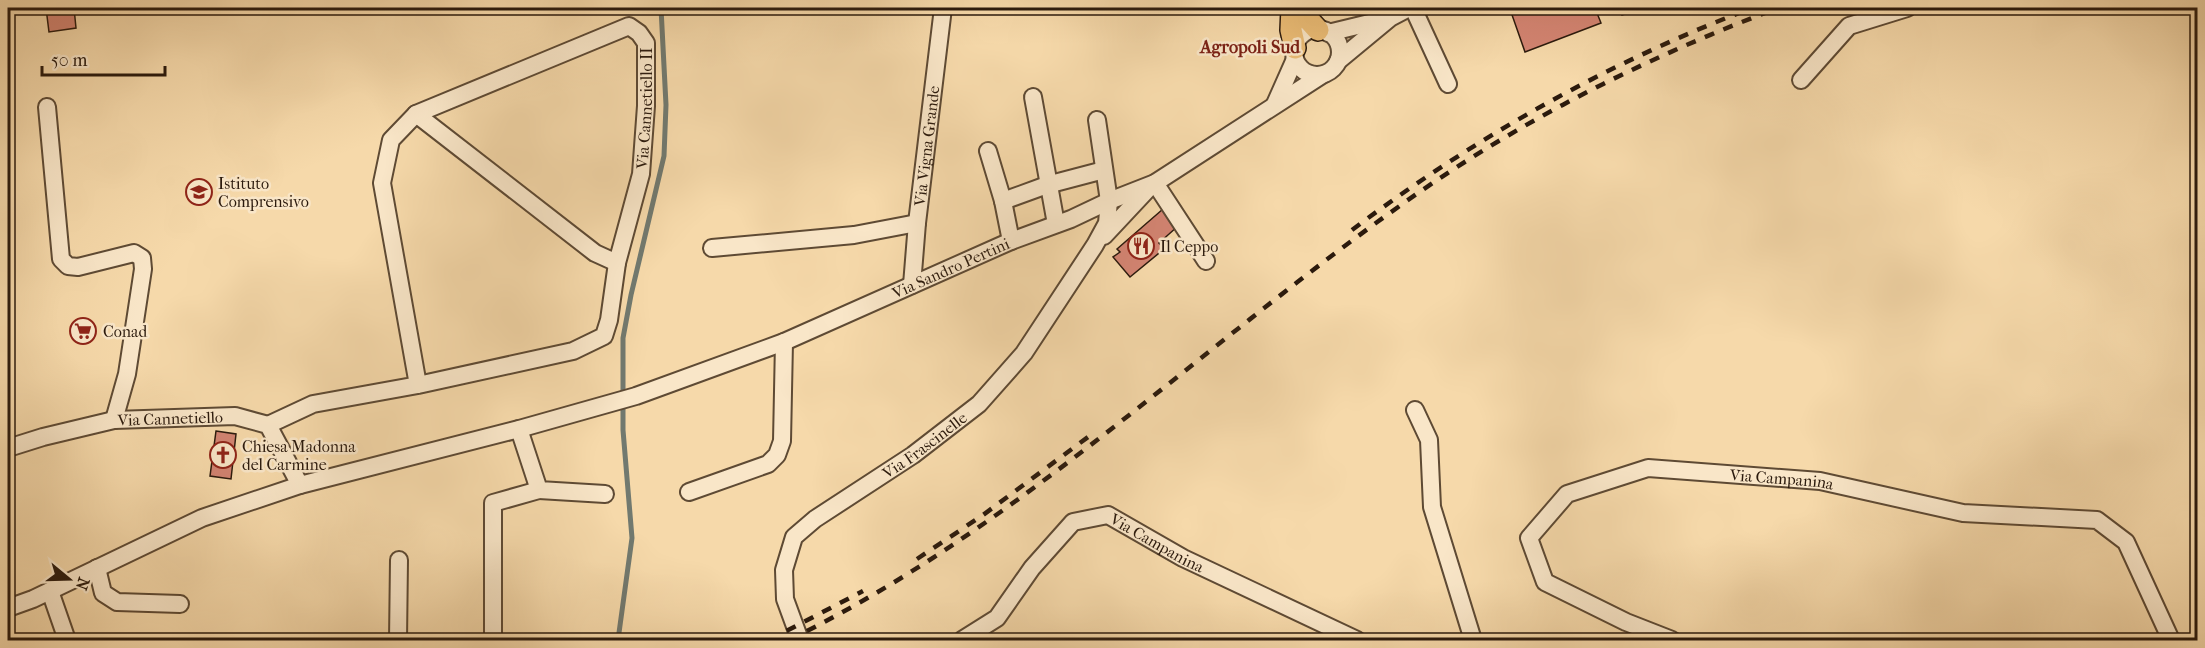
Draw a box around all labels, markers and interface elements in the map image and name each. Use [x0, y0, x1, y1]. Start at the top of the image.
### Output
district label: Agropoli Sud [1199, 37, 1301, 58]
scale bar [42, 39, 165, 77]
street label: Via Cannetiello II [632, 47, 656, 170]
text: 50 m [51, 50, 88, 71]
street label: Via Vigna Grande [910, 84, 943, 208]
place label: Istituto Comprensivo [218, 174, 309, 211]
school or university icon: Istituto Comprensivo [184, 177, 214, 207]
restaurant icon: Il Ceppo [1126, 231, 1156, 261]
street label: Via Sandro Pertini [888, 233, 1013, 303]
place label: Il Ceppo [1160, 237, 1218, 256]
supermarket icon: Conad [68, 316, 98, 346]
place label: Conad [103, 322, 147, 341]
street label: Via Cannetiello [116, 407, 223, 429]
street label: Via Frascinelle [878, 408, 970, 483]
place label: Chiesa Madonna del Carmine [242, 437, 356, 474]
church icon: Chiesa Madonna del Carmine [208, 440, 238, 470]
street label: Via Campanina [1728, 465, 1836, 493]
street label: Via Campanina [1106, 508, 1207, 576]
north arrow [39, 549, 99, 609]
text: N [71, 575, 94, 593]

